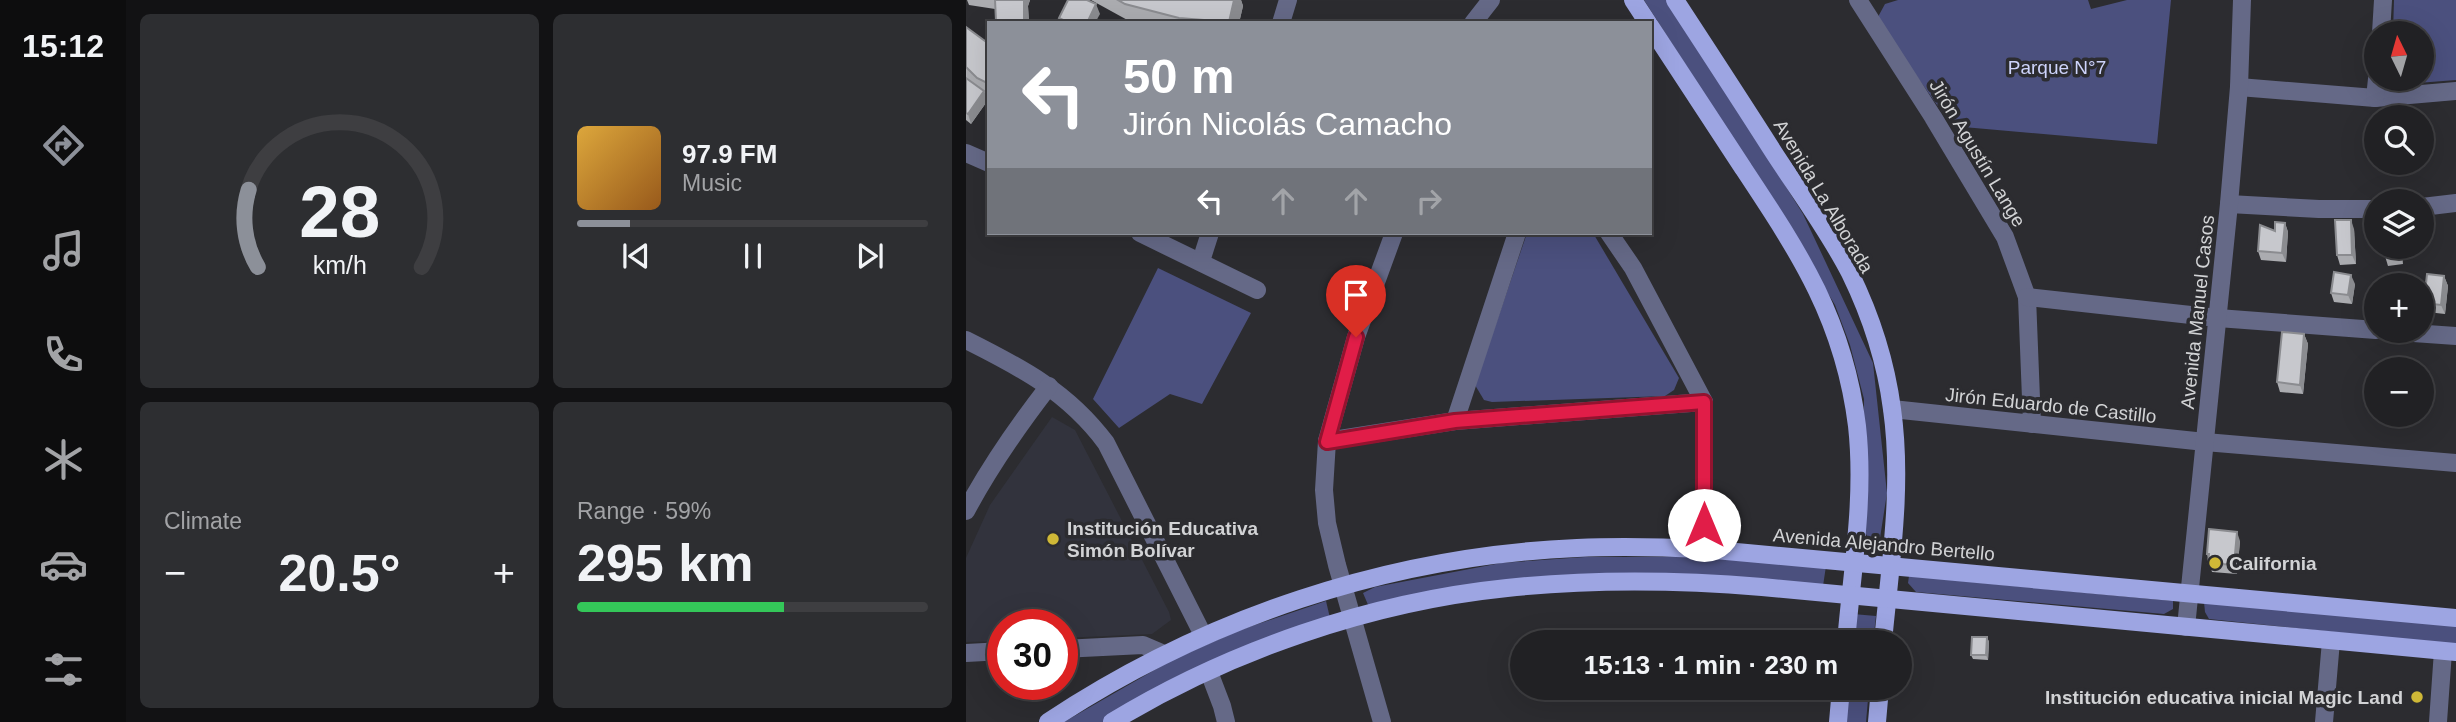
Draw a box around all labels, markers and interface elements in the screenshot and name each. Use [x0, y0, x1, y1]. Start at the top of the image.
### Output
north arrow [2364, 21, 2434, 91]
map controls [2364, 21, 2434, 427]
text: 15:12 [22, 28, 104, 64]
icon: left [1008, 49, 1099, 140]
text: 50 m [1123, 49, 1235, 103]
park label: Parque N°7 [2008, 57, 2106, 78]
street label: Jirón Agustín Lange [1925, 76, 2030, 231]
button: search [2364, 105, 2434, 175]
text: Jirón Nicolás Camacho [1123, 106, 1452, 142]
street label: Avenida La Alborada [1769, 116, 1878, 277]
icon: directions [39, 121, 88, 170]
text: 97.9 FM [682, 139, 777, 169]
text: Music [682, 170, 742, 196]
text: 28 [299, 171, 380, 252]
icon: left [1191, 182, 1229, 220]
icon: ahead [1264, 182, 1302, 220]
icon: ahead [1337, 182, 1375, 220]
icon: right [1410, 182, 1448, 220]
button: layers [2364, 189, 2434, 259]
street label: Avenida Manuel Casos [2177, 214, 2218, 410]
icon: music [39, 226, 88, 275]
icon: previous [617, 237, 655, 275]
icon: pause [734, 237, 772, 275]
icon: next [851, 237, 889, 275]
text: km/h [312, 251, 367, 279]
pin [1326, 265, 1386, 337]
button: + [2364, 273, 2434, 343]
icon: arrive [1337, 276, 1375, 314]
icon: phone [39, 330, 88, 379]
button: − [2364, 357, 2434, 427]
street label: Jirón Eduardo de Castillo [1944, 384, 2158, 427]
icon: climate [39, 435, 88, 484]
position arrow [1667, 488, 1741, 562]
text: Range · 59% [577, 498, 711, 524]
text: Climate [164, 508, 242, 534]
place label: Institución Educativa Simón Bolívar [1067, 518, 1259, 561]
street label: Avenida Alejandro Bertello [1772, 524, 1996, 565]
marker: Institución Educativa Simón Bolívar [1045, 531, 1061, 547]
text: 295 km [577, 534, 753, 592]
icon: car [39, 540, 88, 589]
text: 20.5° [278, 544, 401, 602]
text: − [164, 552, 186, 594]
text: + [493, 552, 515, 594]
place label: California [2229, 553, 2317, 574]
marker: California [2207, 555, 2223, 571]
speed limit sign: 30 [987, 609, 1078, 700]
icon: filters [39, 645, 88, 694]
text: 15:13 · 1 min · 230 m [1584, 650, 1838, 680]
place label: Institución educativa inicial Magic Land [2045, 687, 2403, 708]
marker: Institución educativa inicial Magic Land [2409, 689, 2425, 705]

